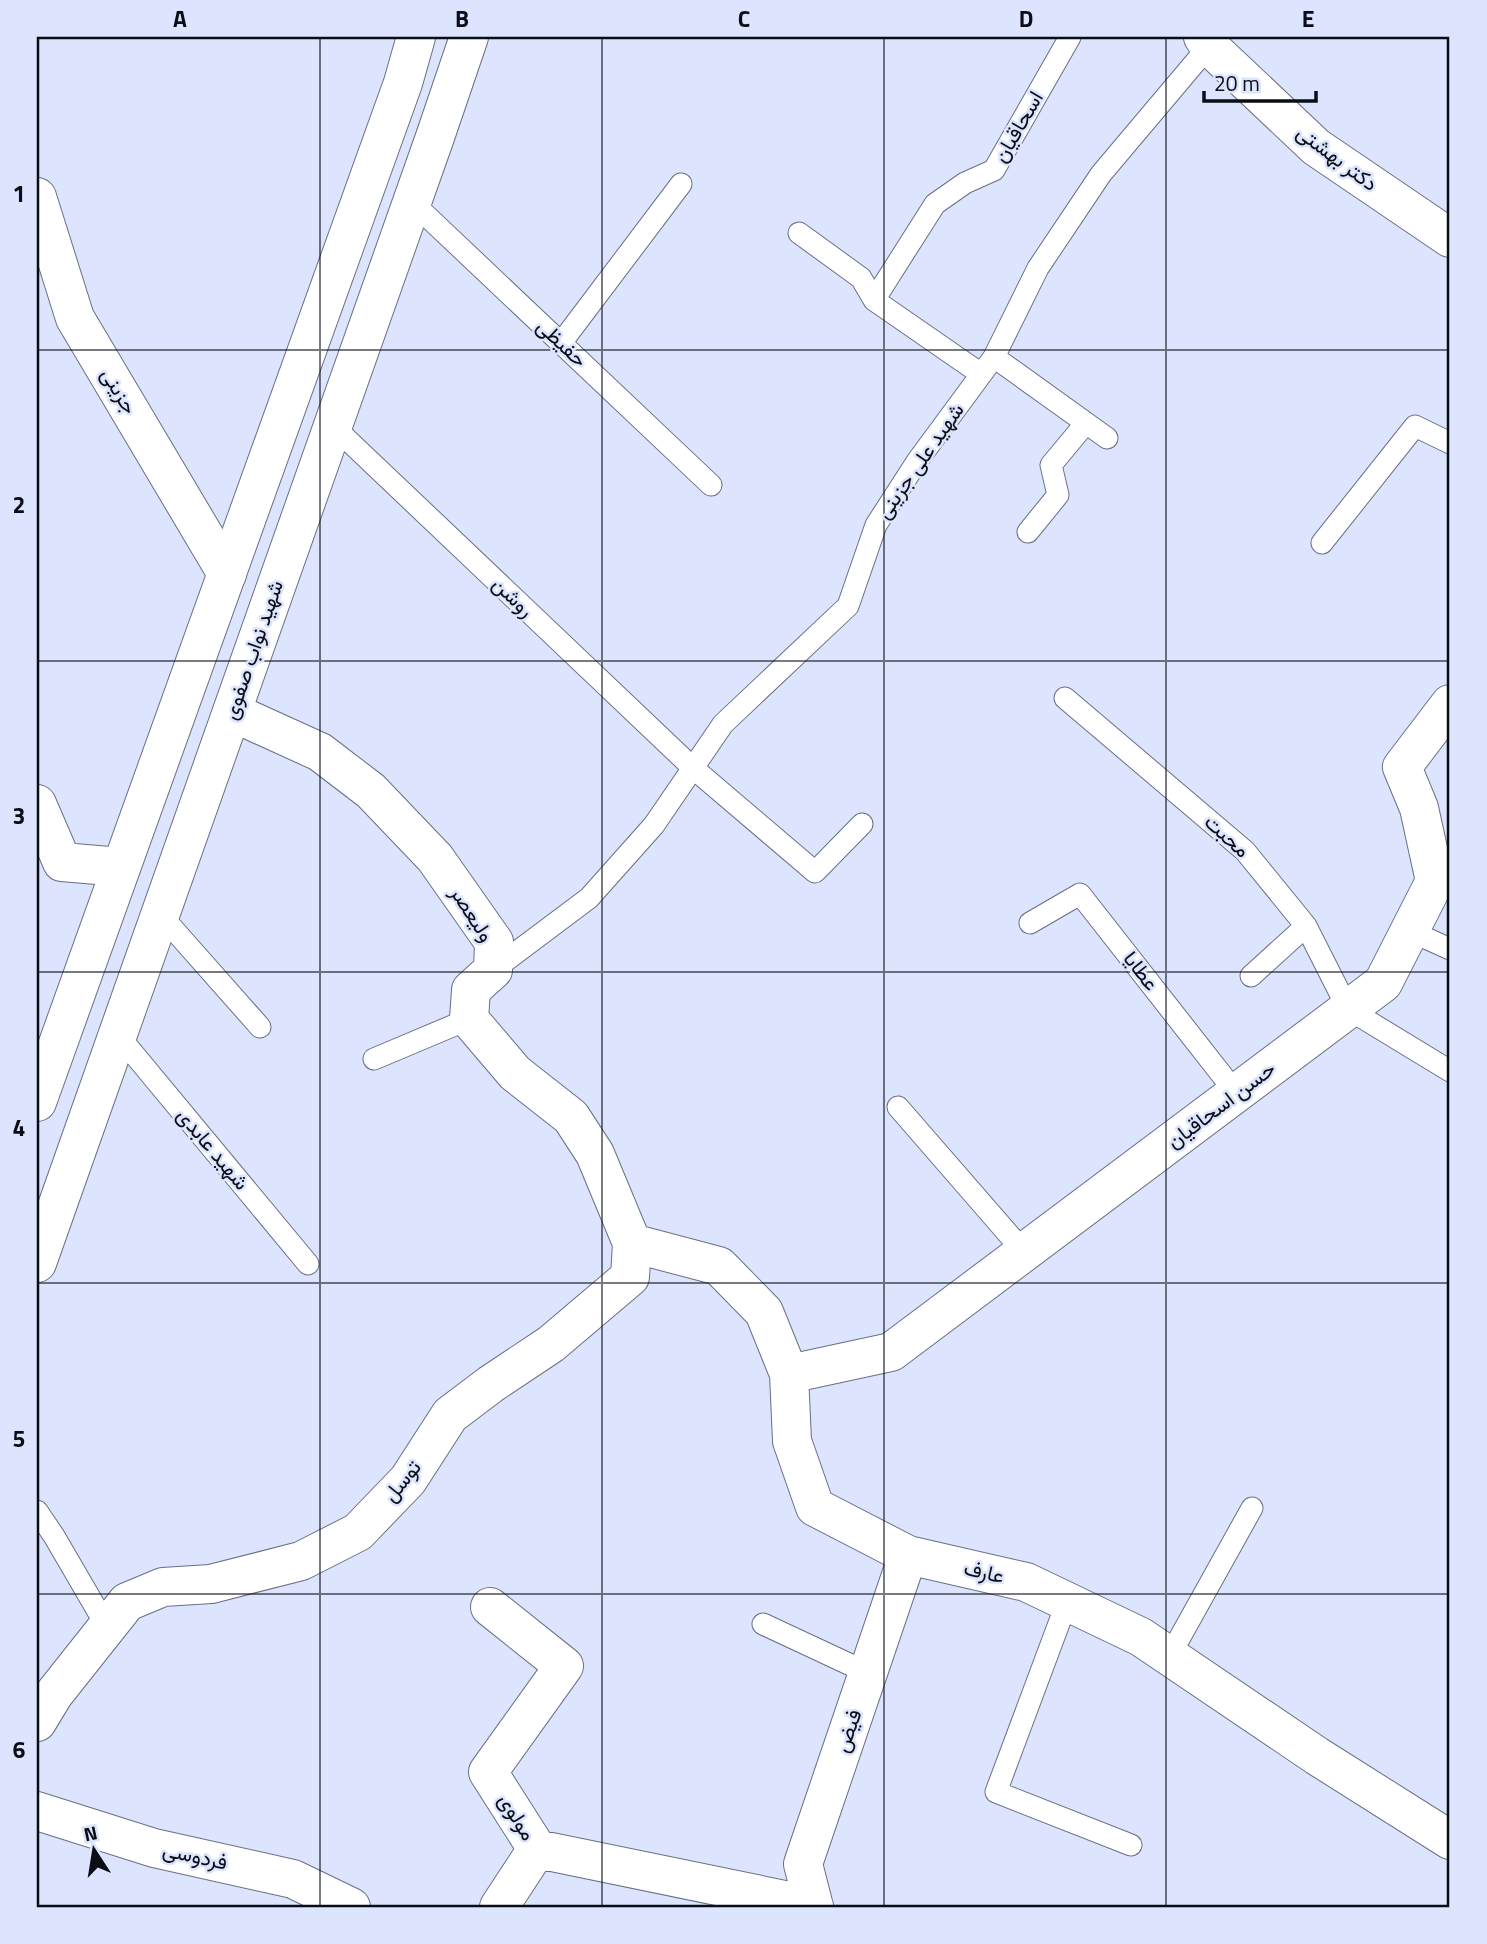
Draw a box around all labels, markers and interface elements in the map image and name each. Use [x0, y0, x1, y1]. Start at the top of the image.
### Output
text: A [173, 1, 187, 36]
text: B [455, 1, 469, 36]
text: C [738, 1, 750, 36]
text: D [1019, 1, 1033, 36]
text: E [1302, 1, 1314, 36]
scale bar [1204, 60, 1316, 104]
text: 20 m [1214, 67, 1260, 99]
street label: اسحاقیان [984, 85, 1051, 168]
street label: دکتر بهشتی [1290, 116, 1385, 199]
text: 1 [13, 176, 25, 211]
street label: حفیظی [530, 310, 596, 374]
street label: جزینی [93, 361, 146, 420]
street label: شهید علی جزینی [867, 396, 971, 525]
text: 2 [13, 487, 25, 522]
street label: روشن [485, 568, 542, 624]
street label: شهید نواب صفوی [213, 576, 291, 724]
text: 3 [13, 798, 25, 833]
street label: محبت [1198, 806, 1258, 865]
street label: ولیعصر [442, 878, 503, 948]
street label: عطایا [1116, 944, 1168, 997]
street label: حسن اسحاقیان [1159, 1052, 1282, 1156]
street label: شهید عابدی [170, 1100, 258, 1197]
text: 4 [13, 1110, 25, 1145]
text: 5 [13, 1421, 25, 1456]
street label: توسل [374, 1452, 428, 1508]
street label: عارف [961, 1551, 1008, 1591]
street label: فیض [825, 1705, 869, 1757]
text: 6 [13, 1732, 26, 1767]
street label: مولوی [491, 1786, 545, 1846]
north arrow [60, 1814, 130, 1884]
text: N [81, 1817, 100, 1848]
street label: فردوسی [160, 1833, 231, 1877]

